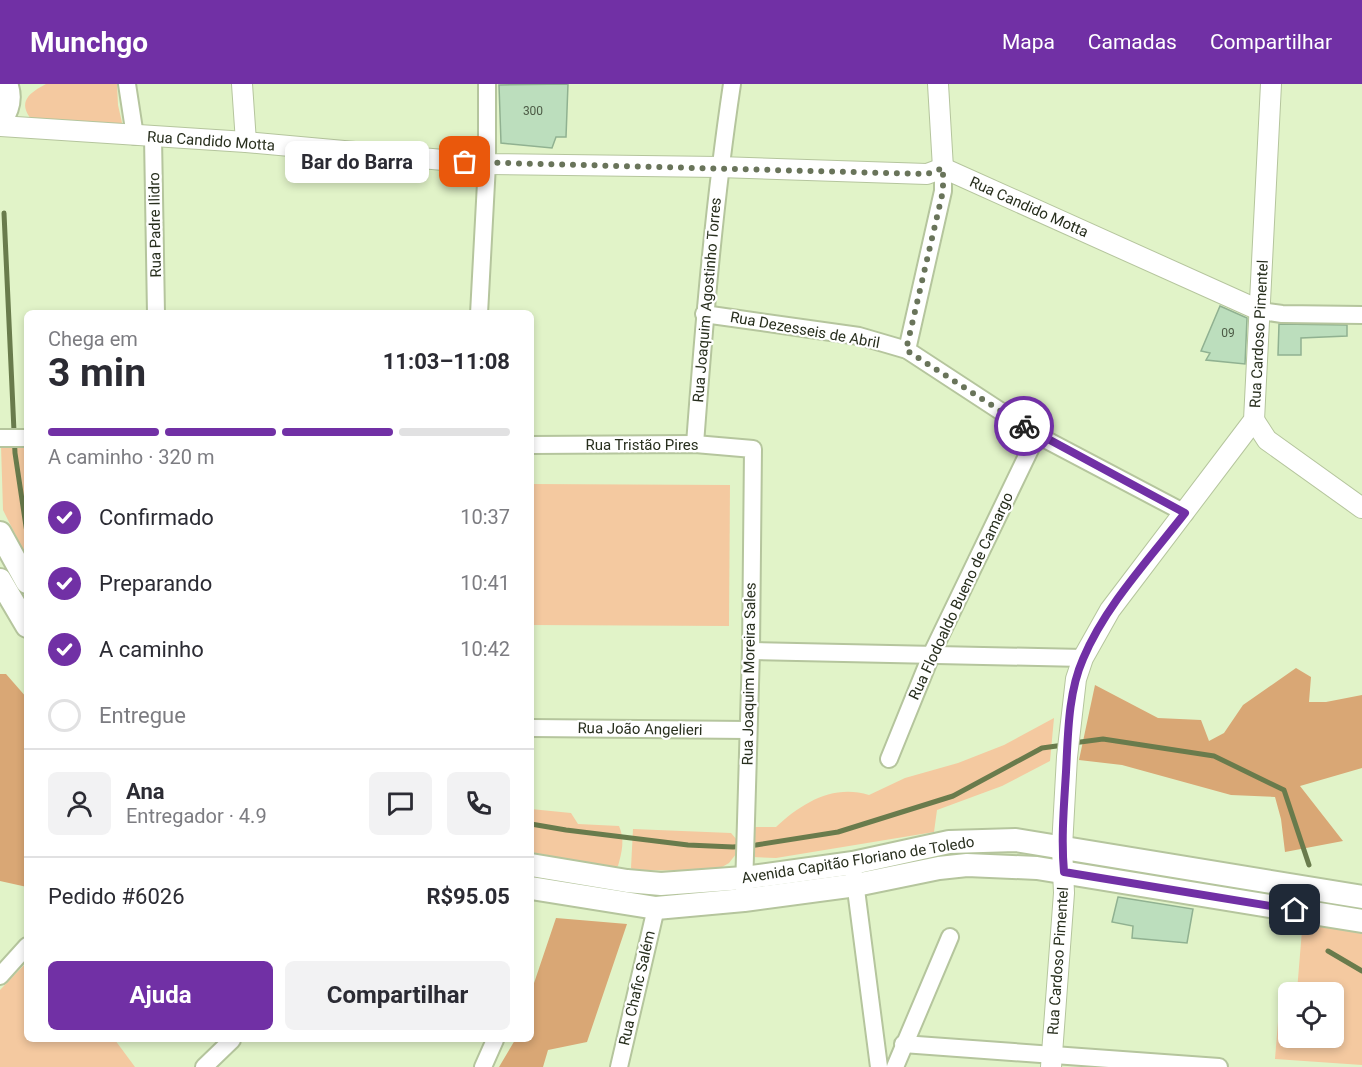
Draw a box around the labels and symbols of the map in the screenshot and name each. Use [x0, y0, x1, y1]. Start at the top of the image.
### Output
house number: 300 [523, 104, 543, 118]
street label: Rua Candido Motta [146, 128, 276, 154]
pin [439, 136, 490, 187]
callout: Bar do Barra [285, 141, 429, 183]
street label: Rua Padre Ilidro [145, 172, 165, 278]
street label: Rua Candido Motta [967, 173, 1091, 241]
street label: Rua Joaquim Agostinho Torres [689, 197, 725, 403]
street label: Rua Cardoso Pimentel [1246, 259, 1272, 409]
street label: Rua Dezesseis de Abril [729, 308, 881, 352]
house number: 09 [1221, 326, 1235, 340]
courier [994, 396, 1054, 456]
street label: Rua Tristão Pires [585, 436, 699, 454]
street label: Rua Flodoaldo Bueno de Camargo [905, 489, 1017, 703]
street label: Rua Joaquim Moreira Sales [738, 582, 760, 766]
street label: Rua João Angelieri [577, 719, 703, 739]
street label: Avenida Capitão Floriano de Toledo [740, 833, 976, 887]
pin [1269, 884, 1320, 935]
street label: Rua Cardoso Pimentel [1044, 886, 1072, 1036]
street label: Rua Chafic Salém [615, 929, 659, 1047]

